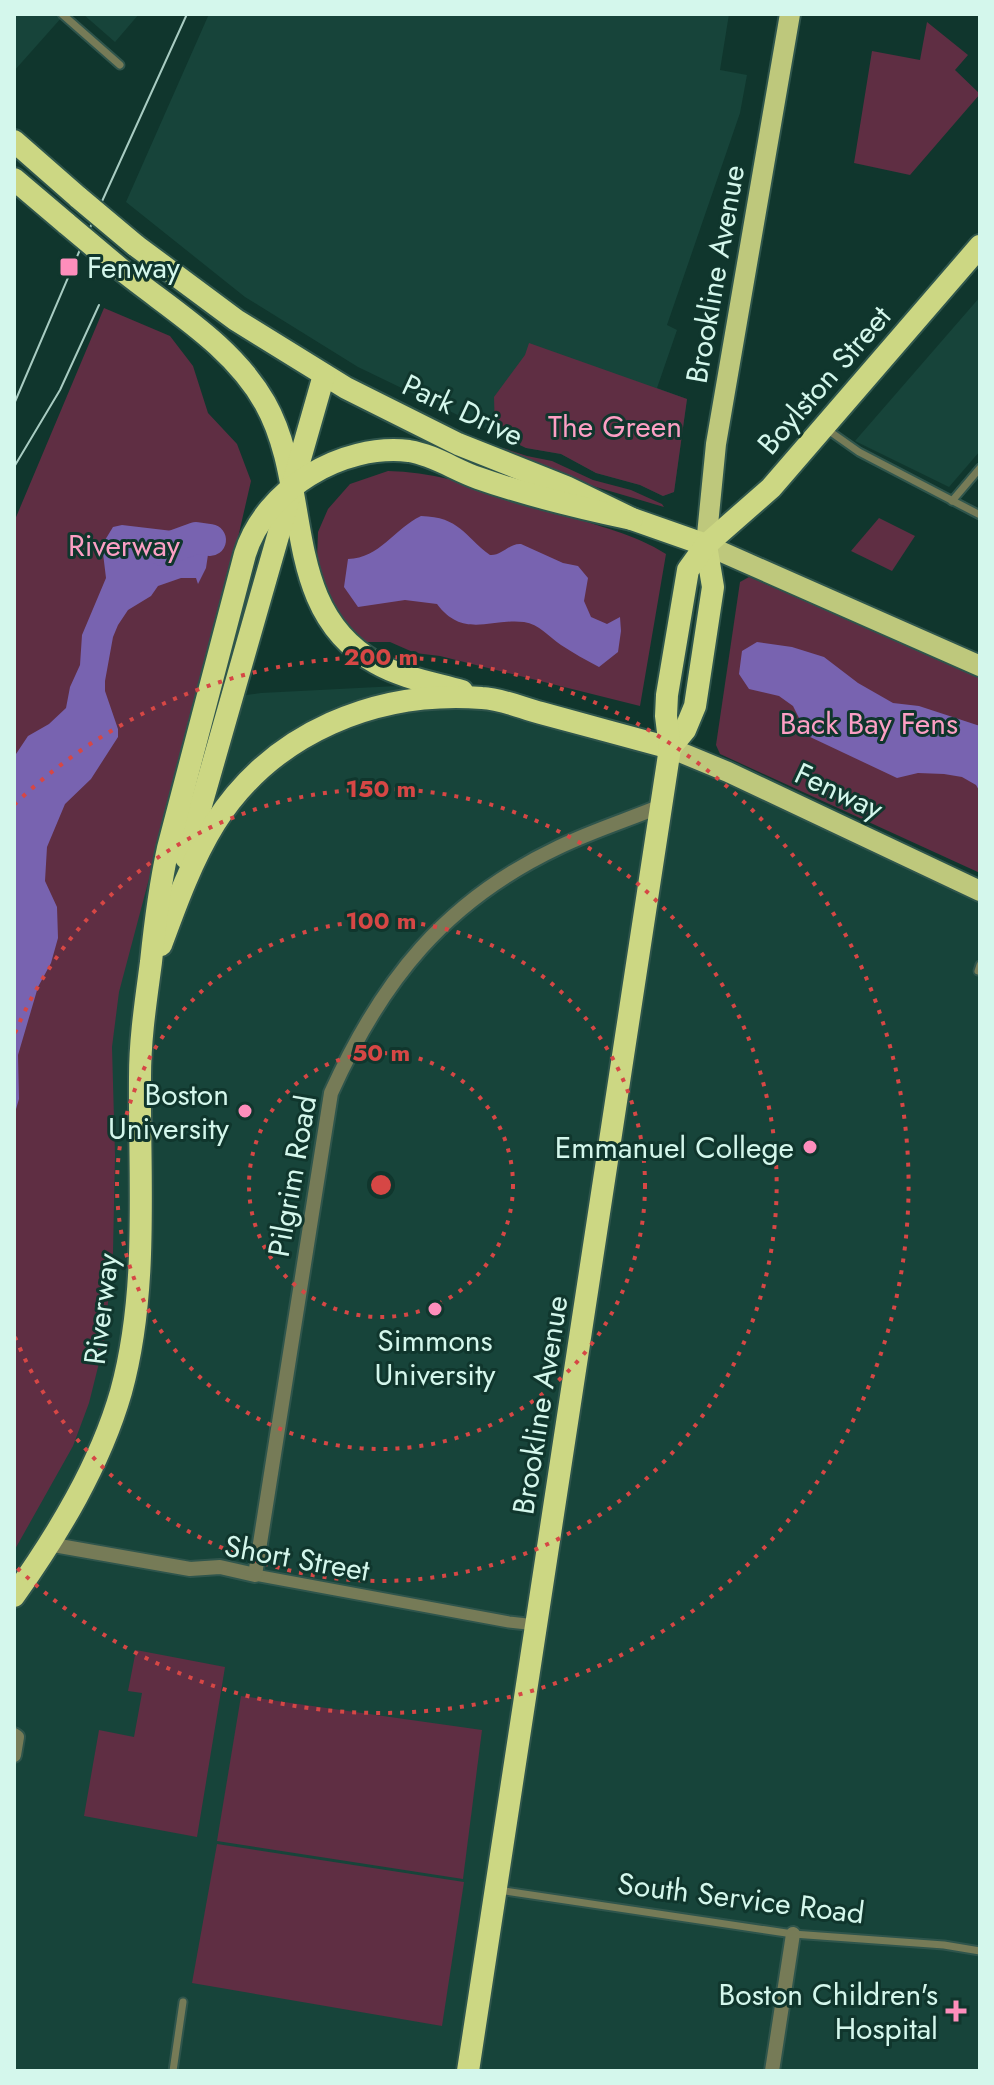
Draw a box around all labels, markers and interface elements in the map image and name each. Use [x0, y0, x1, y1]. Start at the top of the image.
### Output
street label: Brookline Avenue [675, 161, 755, 387]
place label: Fenway [87, 246, 181, 289]
marker: Fenway [58, 256, 80, 278]
street label: Boylston Street [747, 296, 901, 464]
street label: Park Drive [395, 363, 531, 457]
park label: The Green [548, 405, 682, 448]
park label: Riverway [68, 524, 181, 567]
text: 200 m [344, 639, 418, 674]
park label: Back Bay Fens [780, 702, 958, 745]
street label: Fenway [788, 752, 891, 830]
text: 150 m [346, 771, 416, 806]
text: 100 m [346, 903, 416, 938]
text: 50 m [352, 1035, 410, 1070]
place label: Boston University [108, 1073, 230, 1150]
street label: Pilgrim Road [257, 1092, 327, 1260]
marker: Boston University [236, 1102, 254, 1120]
place label: Emmanuel College [555, 1126, 794, 1169]
marker: Emmanuel College [801, 1138, 819, 1156]
centre of rings [367, 1171, 395, 1199]
street label: Riverway [73, 1250, 129, 1367]
street label: Brookline Avenue [501, 1293, 579, 1517]
marker: Simmons University [426, 1300, 444, 1318]
place label: Simmons University [374, 1319, 496, 1396]
street label: Short Street [221, 1524, 374, 1592]
street label: South Service Road [615, 1862, 867, 1934]
place label: Boston Children's Hospital [719, 1973, 938, 2050]
marker: Boston Children's Hospital [945, 2000, 967, 2022]

